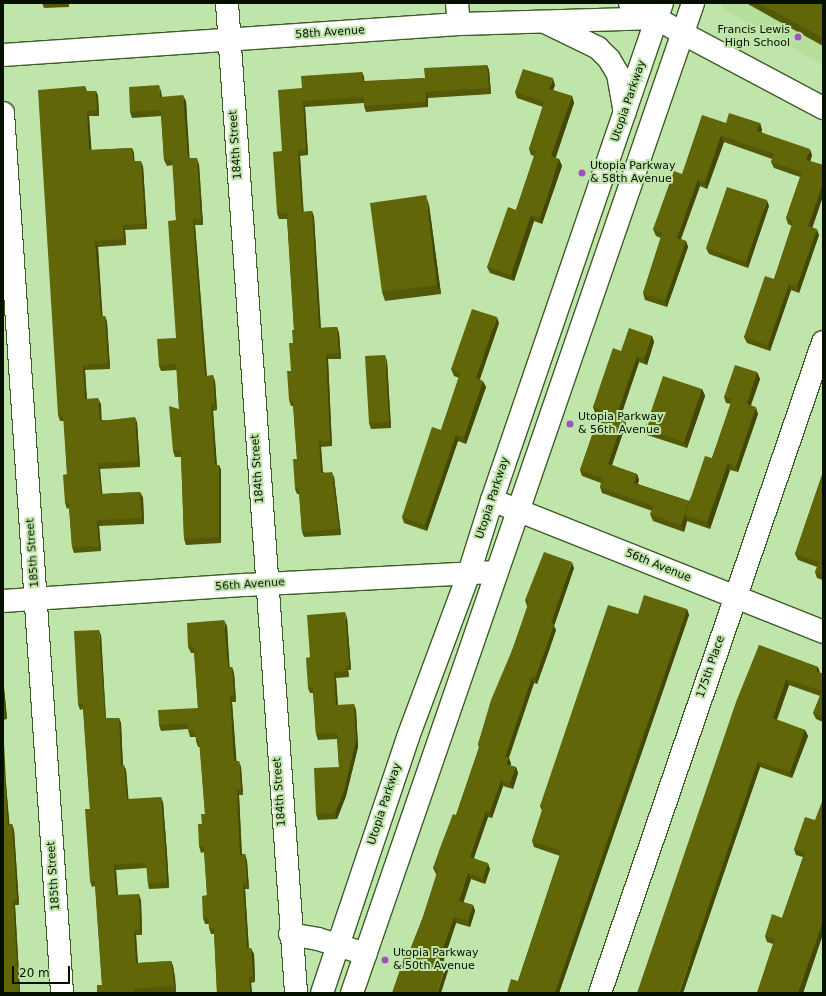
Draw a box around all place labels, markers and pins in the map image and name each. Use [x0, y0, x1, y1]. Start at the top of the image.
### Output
place label: Francis Lewis High School [717, 24, 790, 50]
marker: Francis Lewis High School [793, 32, 803, 42]
place label: Utopia Parkway & 58th Avenue [590, 160, 675, 186]
marker: Utopia Parkway & 58th Avenue [577, 168, 587, 178]
place label: Utopia Parkway & 56th Avenue [578, 411, 663, 437]
marker: Utopia Parkway & 56th Avenue [565, 419, 575, 429]
place label: Utopia Parkway & 50th Avenue [393, 947, 478, 973]
marker: Utopia Parkway & 50th Avenue [380, 955, 390, 965]

